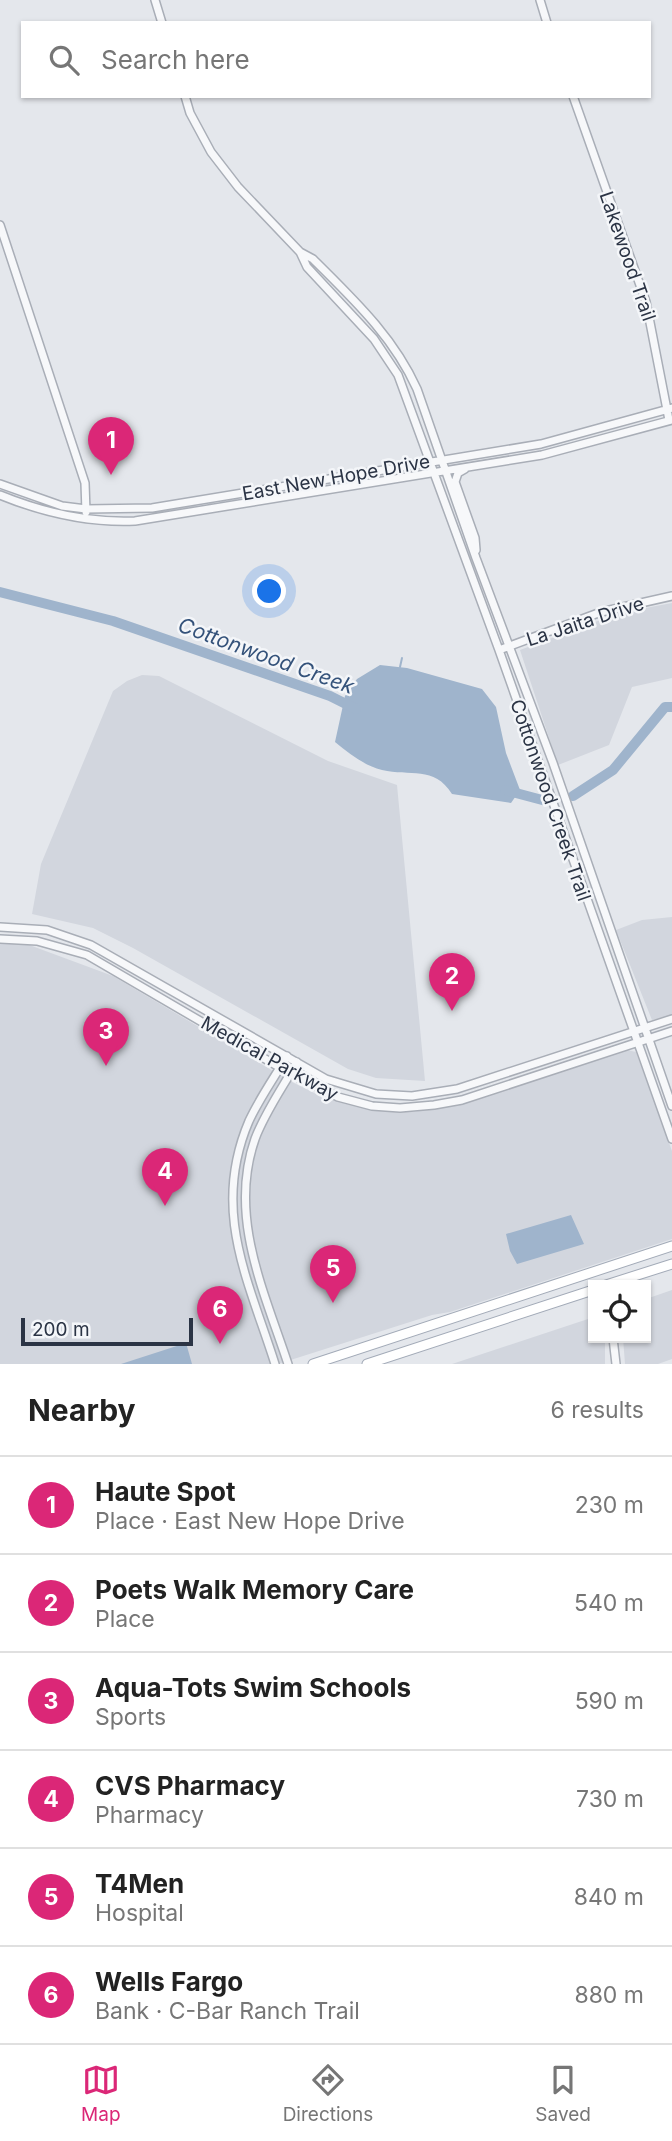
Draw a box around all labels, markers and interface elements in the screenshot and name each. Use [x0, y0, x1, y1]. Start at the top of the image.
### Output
search box [21, 21, 651, 98]
icon: search [45, 41, 83, 79]
text: Search here [101, 44, 250, 75]
street label: Lakewood Trail [595, 188, 660, 324]
pin: 1 [88, 417, 134, 475]
street label: East New Hope Drive [240, 450, 432, 505]
your location [252, 574, 286, 608]
street label: La Jaita Drive [523, 592, 647, 651]
water label: Cottonwood Creek [175, 612, 358, 699]
street label: Cottonwood Creek Trail [505, 696, 596, 904]
pin: 2 [429, 953, 475, 1011]
pin: 3 [83, 1008, 129, 1066]
street label: Medical Parkway [197, 1011, 343, 1106]
pin: 4 [142, 1148, 188, 1206]
pin: 5 [310, 1245, 356, 1303]
map controls [588, 1280, 651, 1343]
button: locate [588, 1280, 651, 1343]
pin: 6 [197, 1286, 243, 1344]
scale bar [21, 1315, 192, 1347]
text: 200 m [32, 1318, 90, 1341]
text: Nearby [28, 1392, 136, 1428]
text: 6 results [550, 1396, 644, 1424]
text: Haute Spot [95, 1476, 236, 1507]
text: 1 [46, 1491, 56, 1519]
text: 230 m [575, 1491, 644, 1519]
text: Place · East New Hope Drive [95, 1507, 405, 1535]
text: Poets Walk Memory Care [95, 1574, 414, 1605]
text: 2 [44, 1589, 58, 1617]
text: 540 m [574, 1589, 644, 1617]
text: Place [95, 1605, 155, 1633]
text: Aqua-Tots Swim Schools [95, 1672, 411, 1703]
text: 3 [44, 1687, 58, 1715]
text: 590 m [575, 1687, 644, 1715]
text: Sports [95, 1703, 166, 1731]
text: CVS Pharmacy [95, 1770, 285, 1801]
text: 4 [43, 1785, 59, 1813]
text: 730 m [576, 1785, 644, 1813]
text: Pharmacy [95, 1801, 204, 1829]
text: T4Men [95, 1868, 184, 1899]
text: 5 [44, 1883, 58, 1911]
text: 840 m [574, 1883, 644, 1911]
text: Hospital [95, 1899, 184, 1927]
text: Wells Fargo [95, 1966, 243, 1997]
text: 6 [44, 1981, 58, 2009]
text: 880 m [574, 1981, 644, 2009]
text: Bank · C-Bar Ranch Trail [95, 1997, 360, 2025]
tab: Map [81, 2061, 121, 2126]
tab: Directions [283, 2061, 373, 2126]
tab: Saved [535, 2061, 591, 2126]

